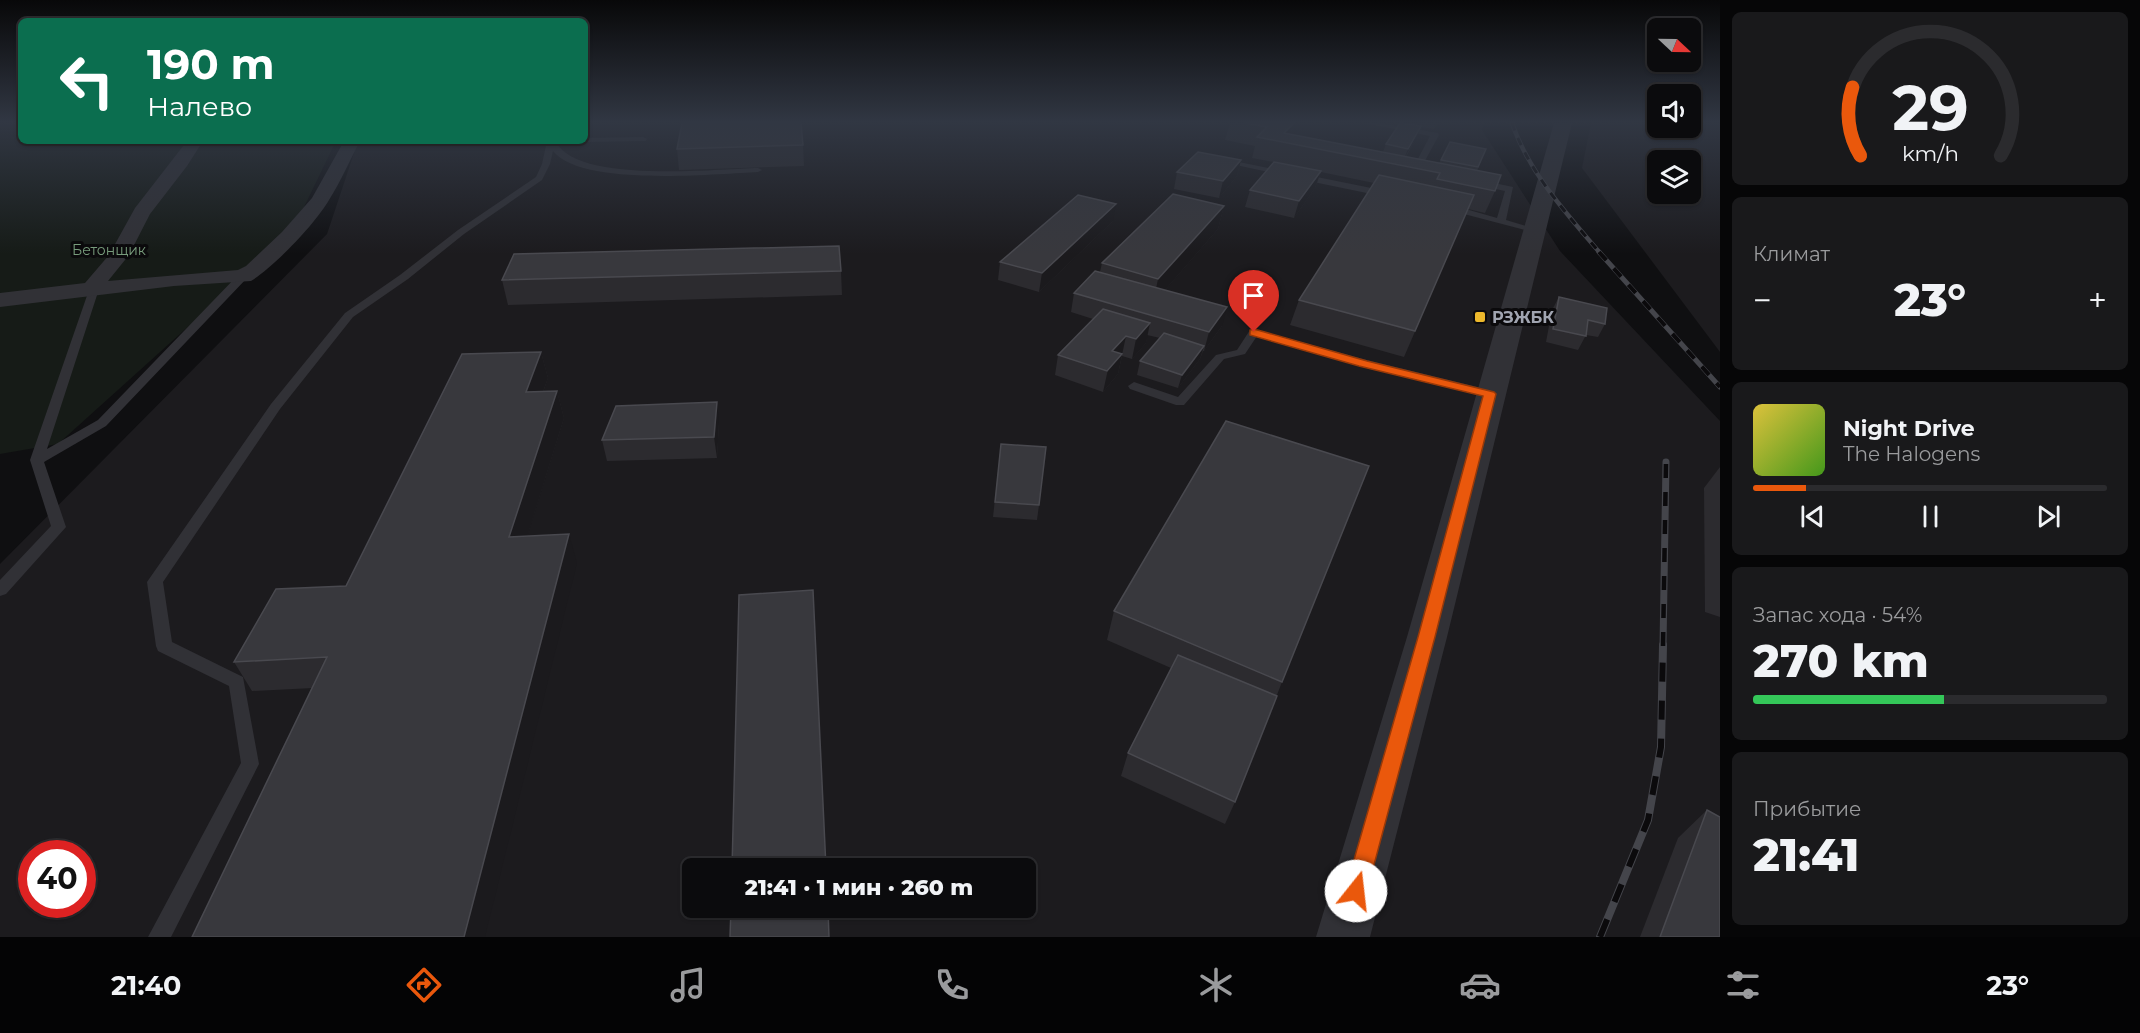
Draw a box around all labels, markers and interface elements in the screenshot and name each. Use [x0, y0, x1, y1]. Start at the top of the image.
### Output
north arrow [1647, 18, 1701, 72]
map controls [1647, 18, 1701, 204]
text: 190 m [147, 38, 275, 90]
icon: left [48, 42, 126, 120]
text: 29 [1892, 70, 1968, 146]
button: sound [1647, 84, 1701, 138]
text: Налево [147, 90, 252, 123]
text: km/h [1901, 140, 1959, 166]
button: layers [1647, 150, 1701, 204]
park label: Бетонщик [72, 241, 146, 259]
text: Климат [1753, 242, 1830, 266]
pin [1228, 270, 1279, 332]
text: 23° [1894, 272, 1966, 327]
icon: arrive [1237, 279, 1270, 312]
text: − [1753, 280, 1772, 320]
text: + [2088, 280, 2107, 320]
place label: РЗЖБК [1492, 308, 1554, 327]
marker: РЗЖБК [1473, 310, 1487, 324]
text: Night Drive [1843, 415, 1975, 442]
text: The Halogens [1843, 442, 1980, 466]
icon: previous [1796, 500, 1829, 533]
icon: pause [1914, 500, 1947, 533]
icon: next [2032, 500, 2065, 533]
text: Запас хода · 54% [1753, 603, 1922, 627]
text: 270 km [1753, 633, 1929, 688]
text: Прибытие [1753, 797, 1861, 821]
text: 21:41 [1753, 827, 1860, 882]
speed limit sign: 40 [18, 840, 96, 918]
position arrow [1324, 859, 1388, 923]
text: 21:41 · 1 мин · 260 m [745, 874, 973, 901]
icon: directions [403, 964, 445, 1006]
icon: music [667, 964, 709, 1006]
icon: phone [931, 964, 973, 1006]
icon: climate [1195, 964, 1237, 1006]
icon: car [1459, 964, 1501, 1006]
icon: filters [1722, 964, 1764, 1006]
text: 21:40 [111, 969, 181, 1002]
text: 23° [1986, 969, 2029, 1002]

